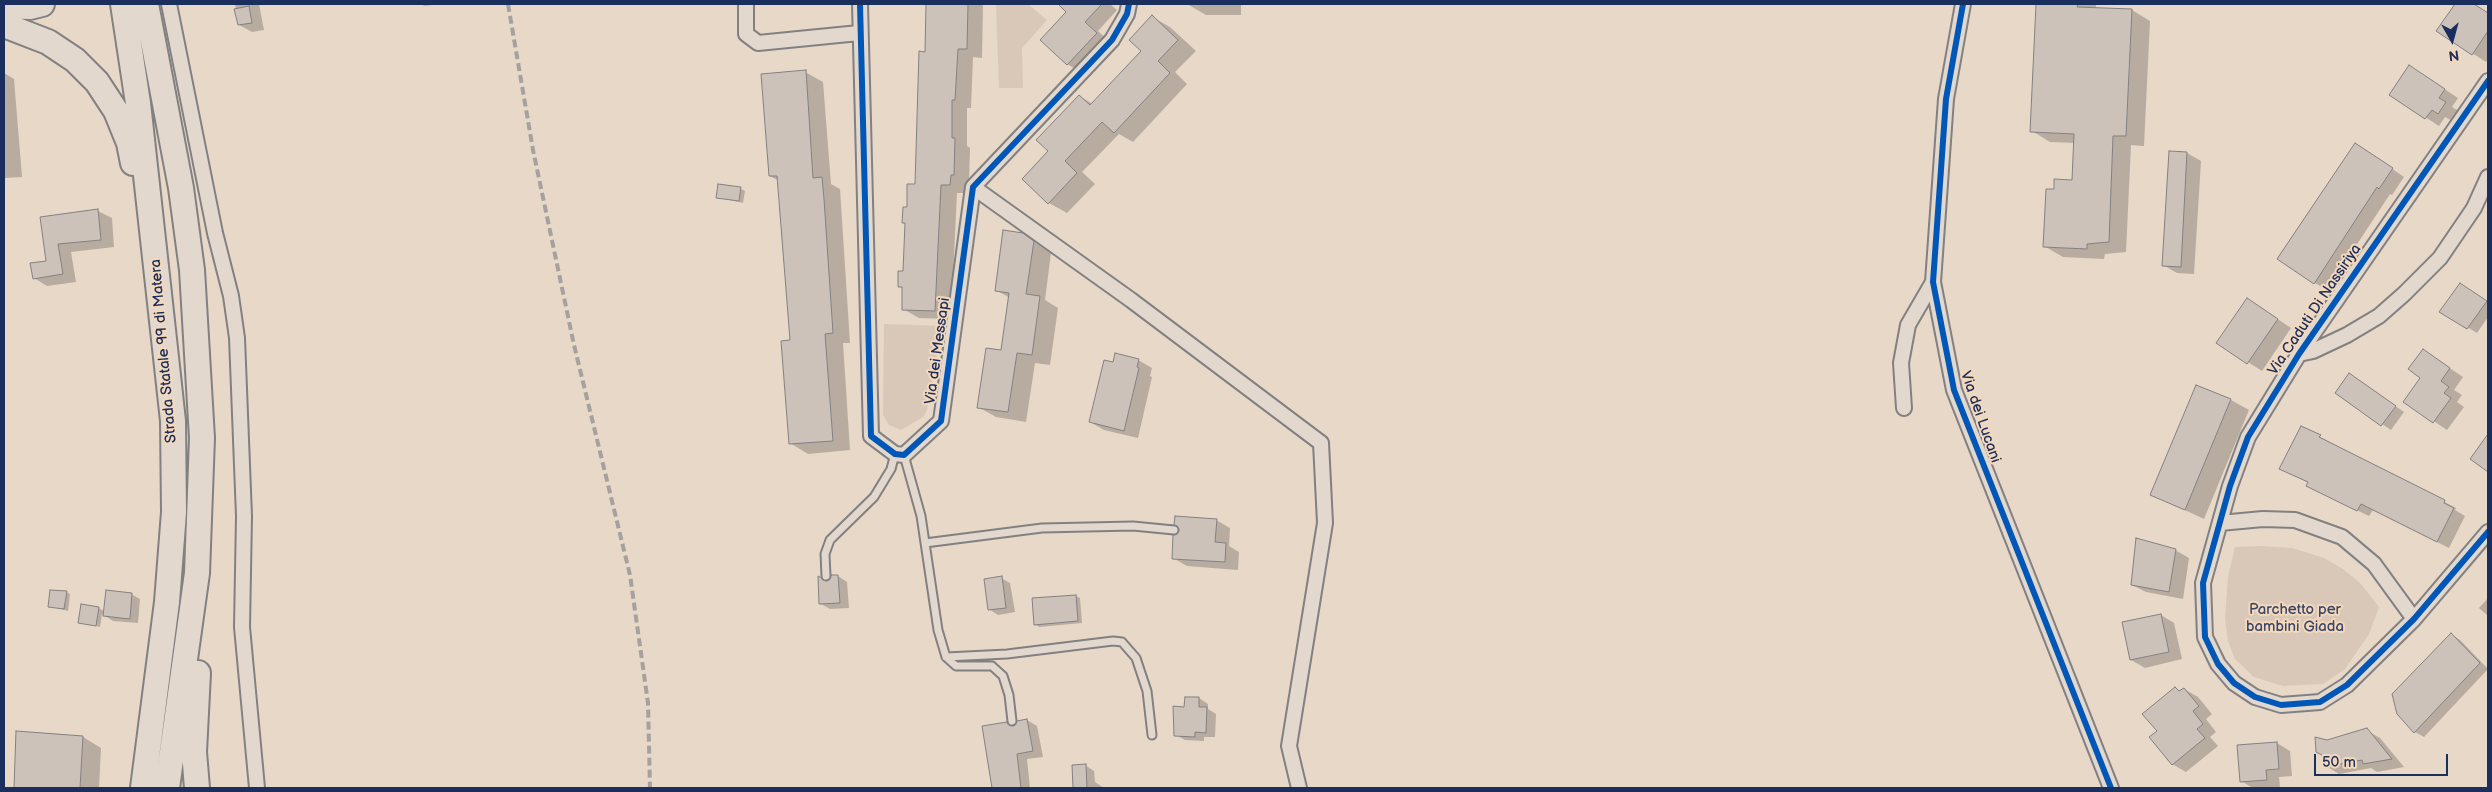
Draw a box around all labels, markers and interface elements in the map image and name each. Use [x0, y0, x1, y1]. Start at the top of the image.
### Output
north arrow [2427, 15, 2477, 65]
text: N [2448, 46, 2460, 64]
street label: Via Caduti Di Nassiriya [2264, 241, 2366, 379]
street label: Strada Statale 99 di Matera [147, 258, 181, 444]
street label: Via dei Messapi [922, 296, 954, 406]
street label: Via dei Lucani [1956, 369, 2004, 465]
park label: Parchetto per bambini Giada [2246, 601, 2344, 636]
scale bar [2317, 744, 2451, 776]
text: 50 m [2322, 753, 2356, 772]

